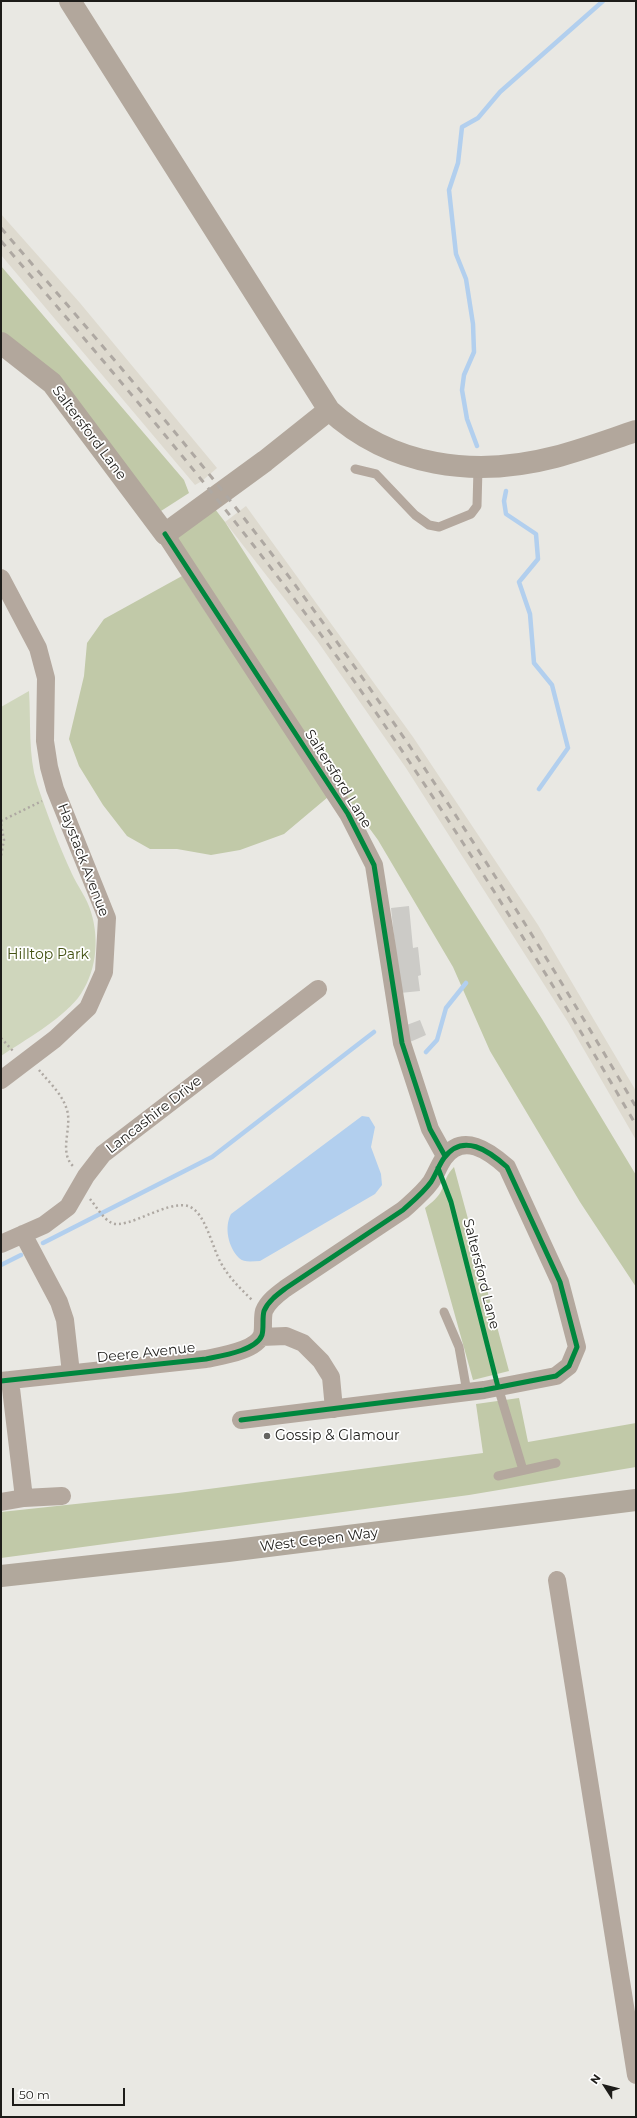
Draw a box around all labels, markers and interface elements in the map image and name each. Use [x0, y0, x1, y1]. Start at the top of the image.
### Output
street label: Saltersford Lane [48, 383, 130, 483]
street label: Saltersford Lane [301, 727, 375, 831]
street label: Haystack Avenue [54, 801, 112, 919]
park label: Hilltop Park [7, 947, 89, 963]
street label: Lancashire Drive [103, 1073, 205, 1157]
street label: Saltersford Lane [459, 1217, 503, 1331]
street label: Deere Avenue [96, 1339, 196, 1367]
place label: Gossip & Glamour [275, 1428, 400, 1444]
marker: Gossip & Glamour [262, 1431, 272, 1441]
street label: West Cepen Way [259, 1524, 379, 1556]
north arrow [585, 2066, 625, 2106]
text: N [587, 2071, 604, 2087]
scale bar [14, 2080, 127, 2106]
text: 50 m [19, 2087, 50, 2102]

